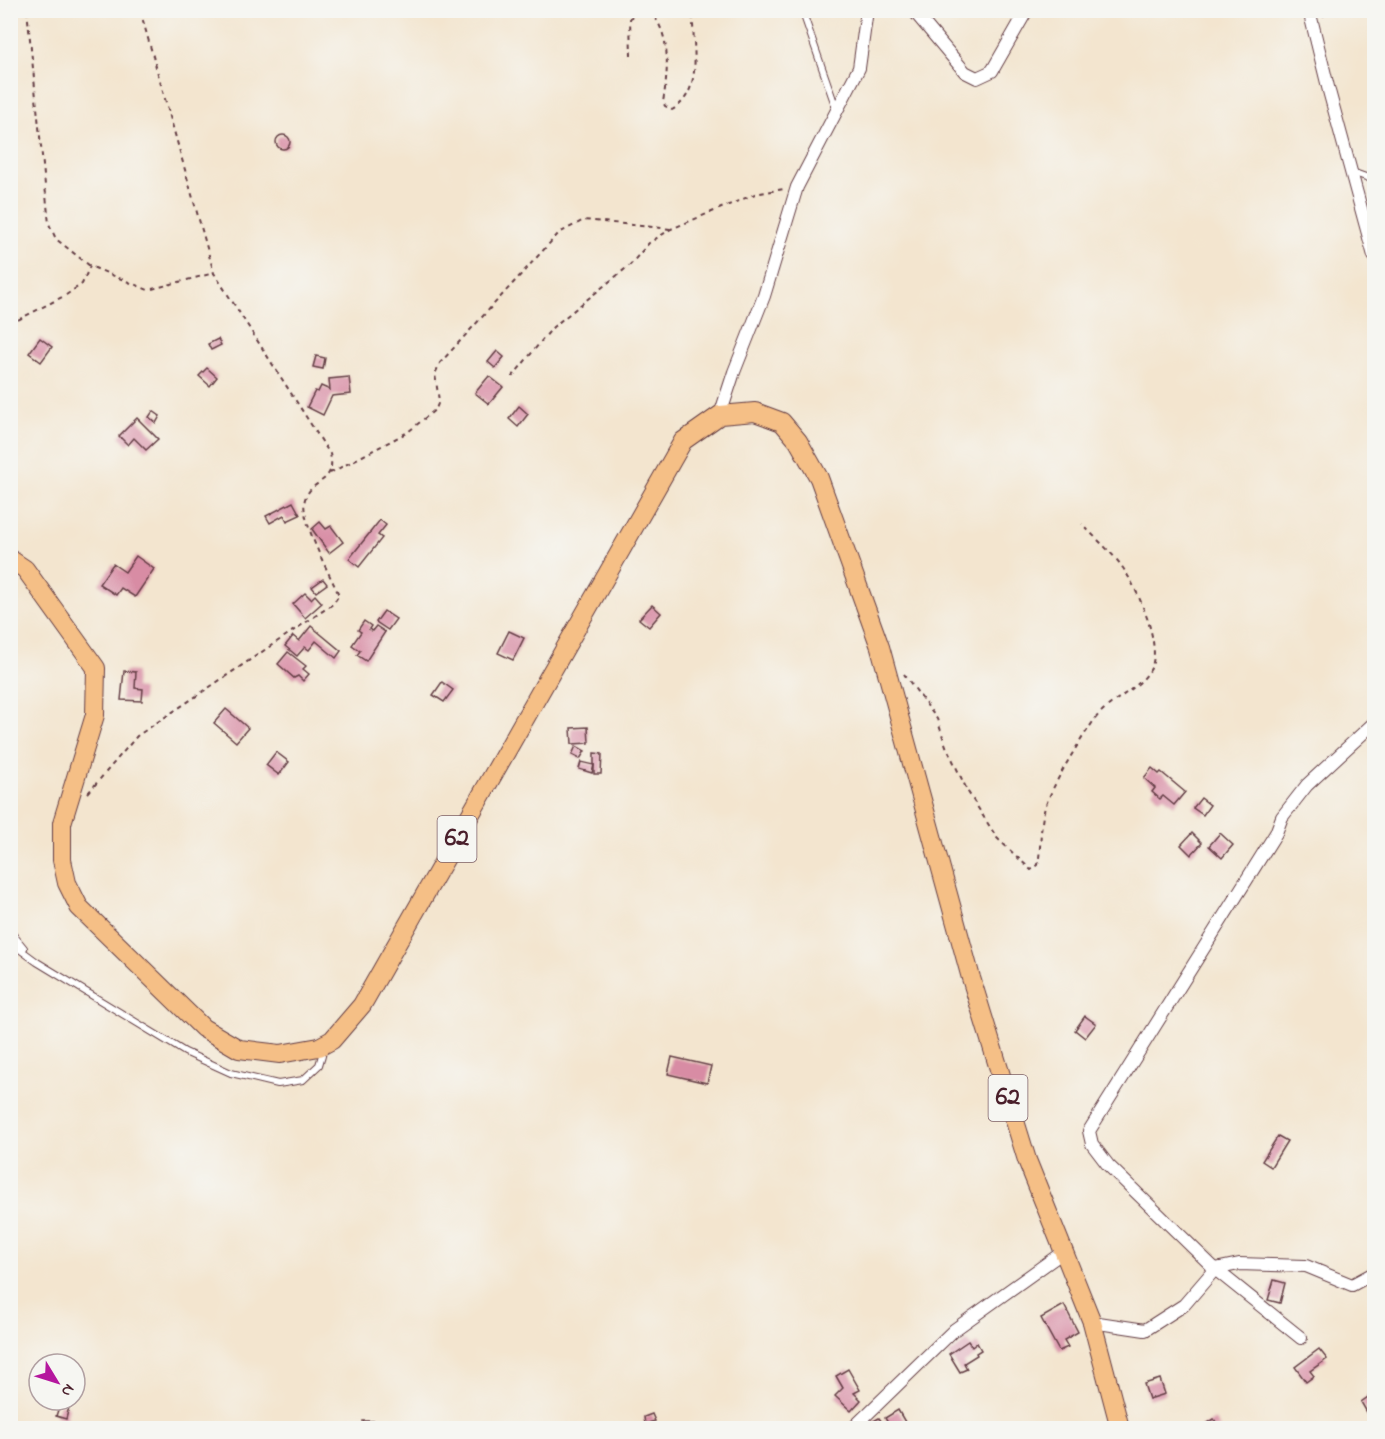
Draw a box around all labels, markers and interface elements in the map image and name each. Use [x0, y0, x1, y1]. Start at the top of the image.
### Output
road number: 62 [438, 816, 476, 862]
road number: 62 [988, 1075, 1028, 1121]
north arrow [27, 1352, 87, 1412]
text: N [54, 1378, 80, 1402]

